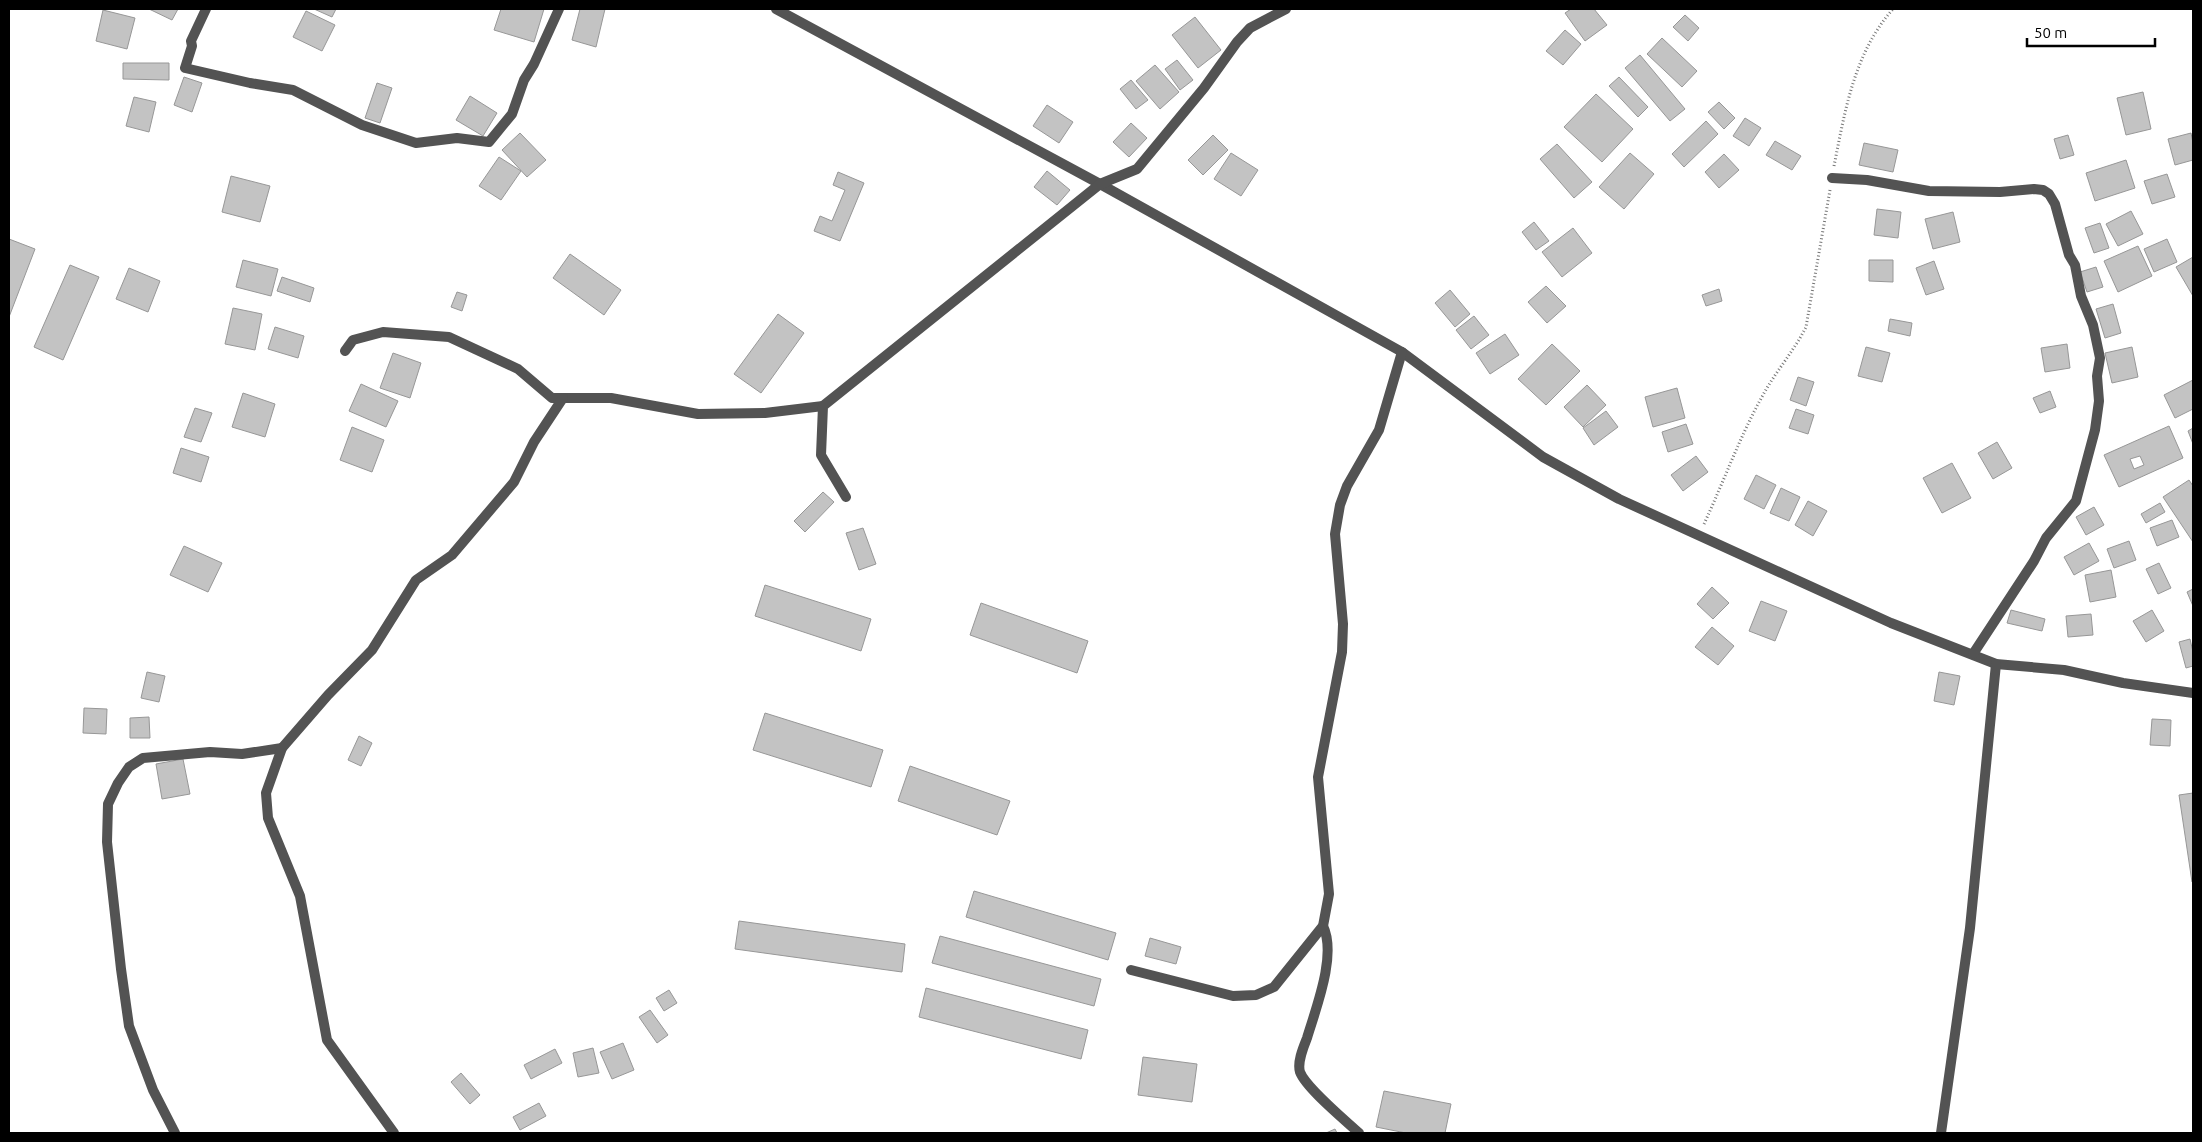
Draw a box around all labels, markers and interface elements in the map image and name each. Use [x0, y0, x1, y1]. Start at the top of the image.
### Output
scale bar [2027, 15, 2154, 47]
text: 50 m [2034, 24, 2067, 41]

